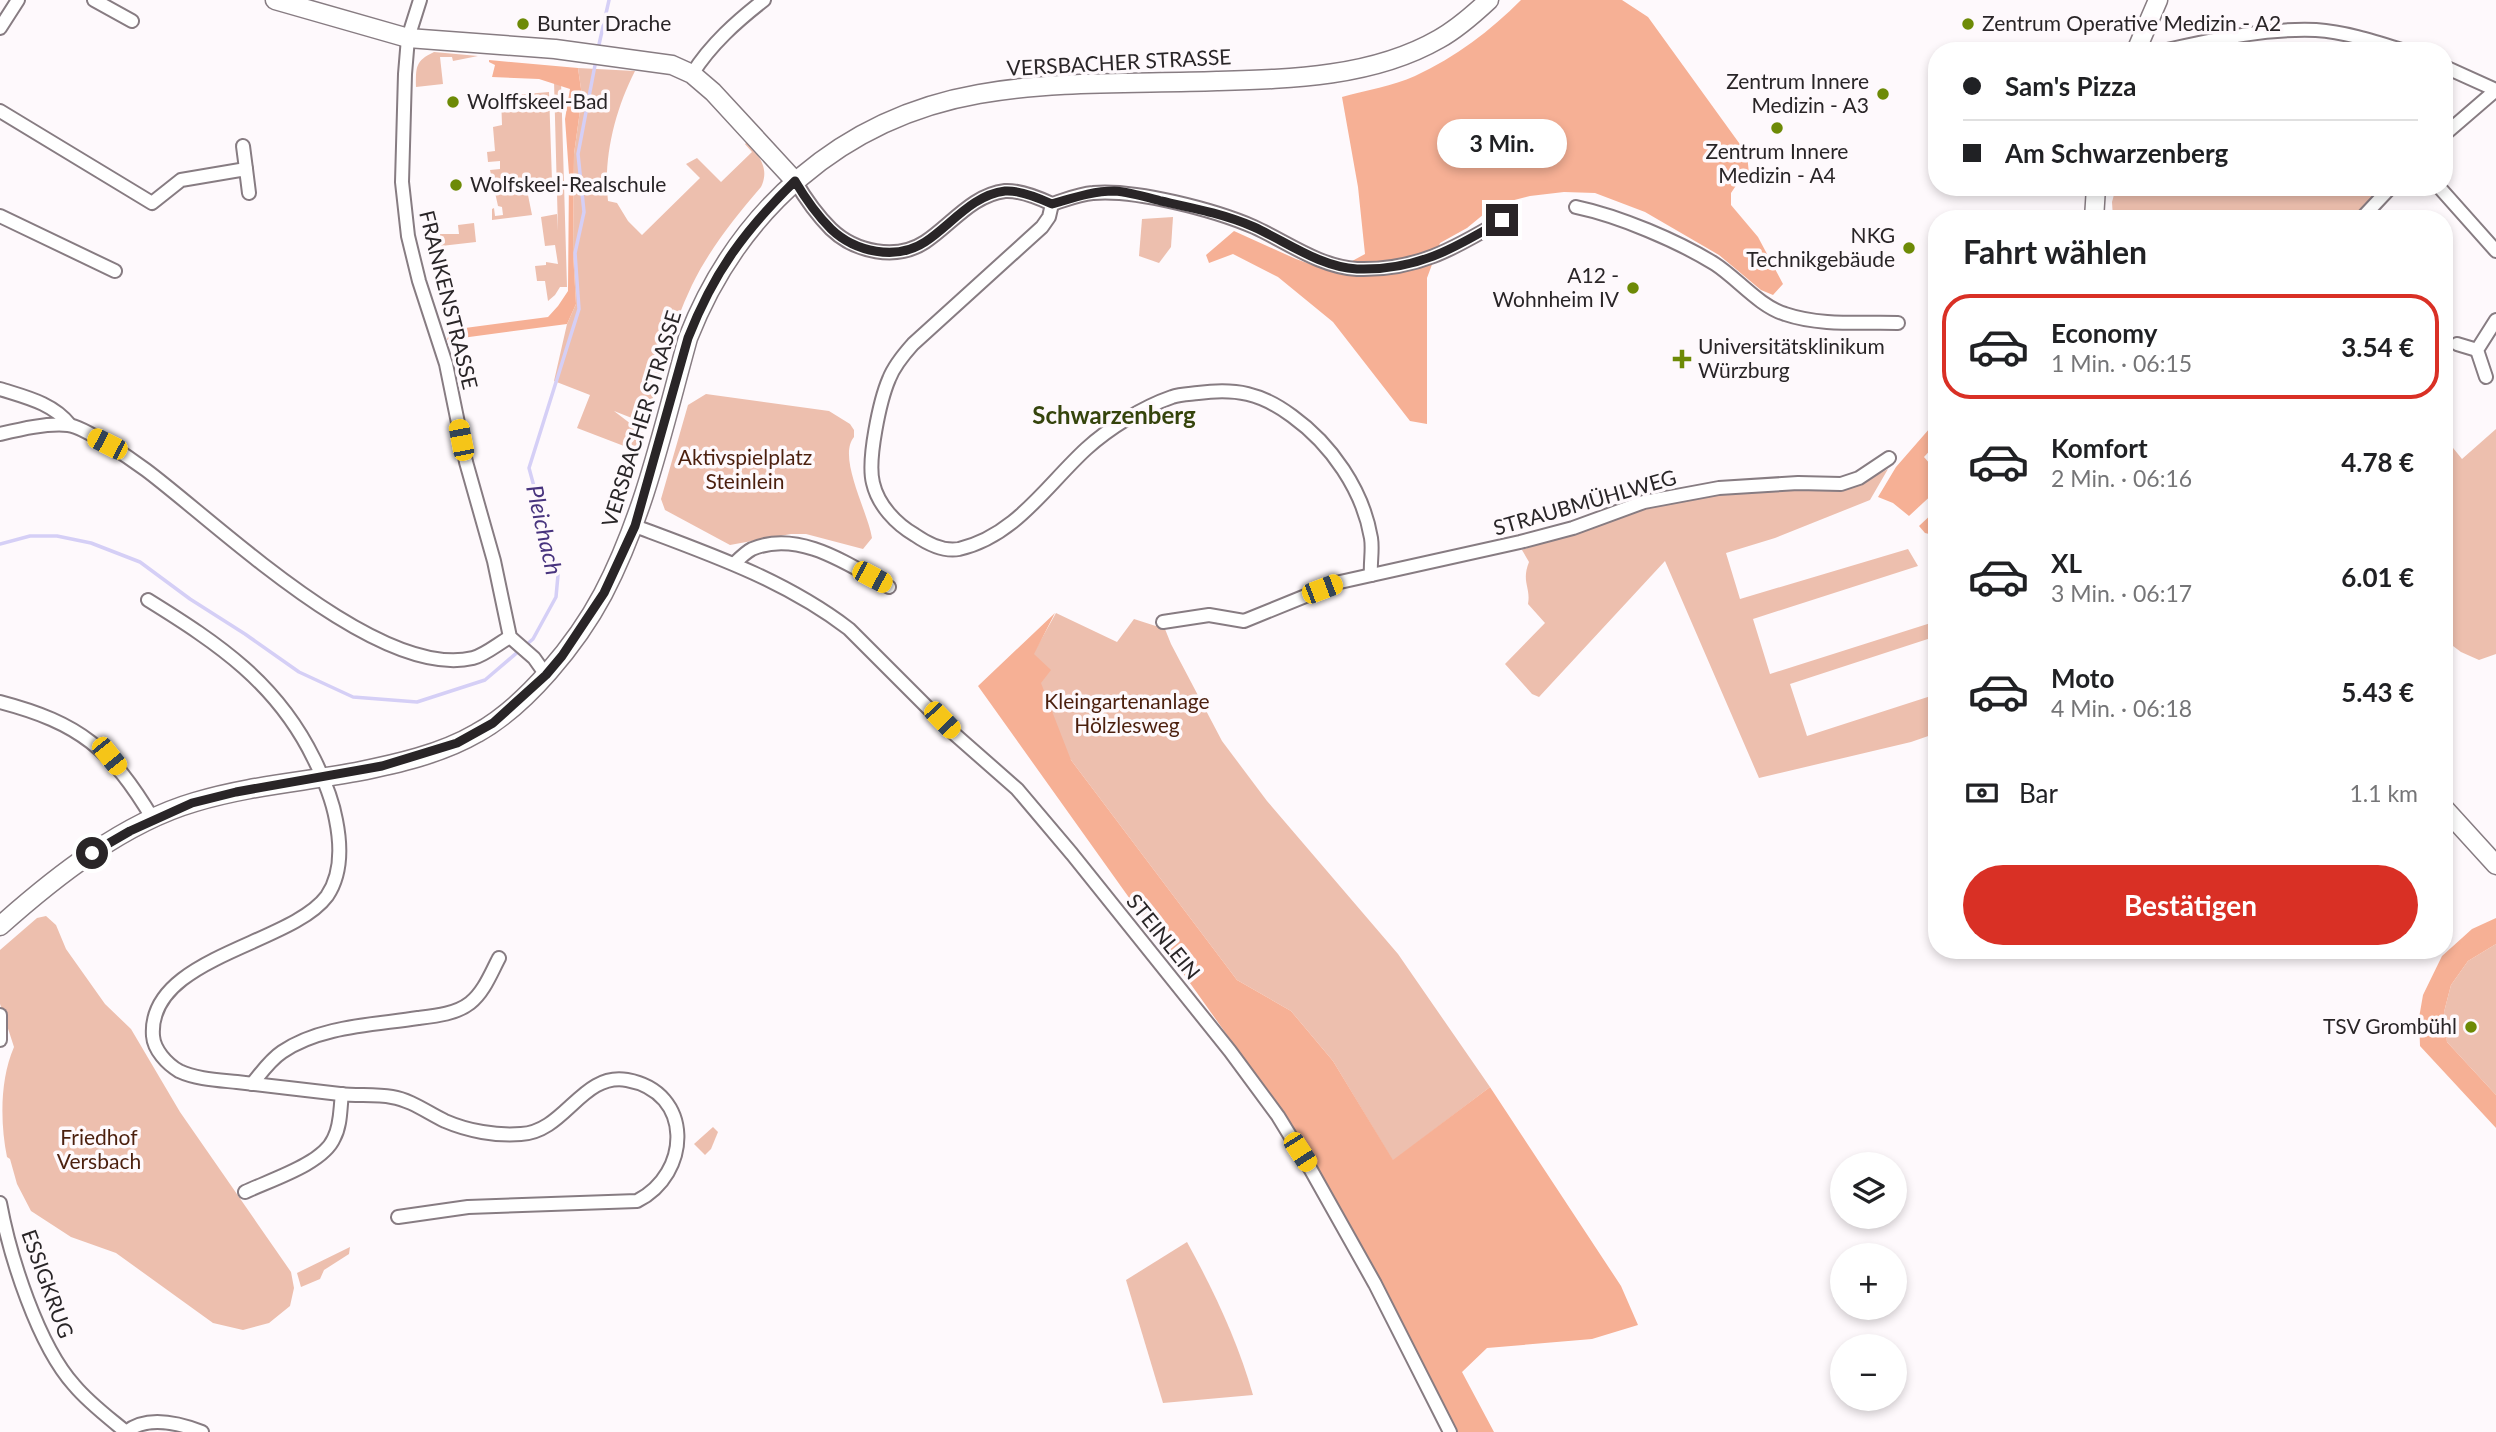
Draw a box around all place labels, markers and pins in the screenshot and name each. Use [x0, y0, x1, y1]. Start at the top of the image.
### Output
place label: Bunter Drache [537, 10, 671, 35]
place label: Zentrum Operative Medizin - A2 [1982, 10, 2281, 35]
marker: Bunter Drache [515, 16, 531, 32]
marker: Zentrum Operative Medizin - A2 [1960, 16, 1976, 32]
place label: Zentrum Innere Medizin - A3 [1726, 68, 1869, 117]
marker: Zentrum Innere Medizin - A3 [1875, 86, 1891, 102]
place label: Wolffskeel-Bad [467, 88, 608, 113]
marker: Wolffskeel-Bad [445, 94, 461, 110]
marker: Zentrum Innere Medizin - A4 [1769, 120, 1785, 136]
place label: Zentrum Innere Medizin - A4 [1706, 138, 1848, 187]
place label: Wolfskeel-Realschule [470, 171, 666, 196]
marker: Wolfskeel-Realschule [448, 177, 464, 193]
place label: NKG Technikgebäude [1746, 222, 1895, 271]
marker: NKG Technikgebäude [1901, 240, 1917, 256]
place label: A12 - Wohnheim IV [1493, 262, 1620, 311]
marker: A12 - Wohnheim IV [1625, 280, 1641, 296]
place label: Universitätsklinikum Würzburg [1698, 333, 1885, 382]
marker: Universitätsklinikum Würzburg [1672, 349, 1692, 369]
place label: TSV Grombühl [2323, 1013, 2457, 1038]
marker: TSV Grombühl [2463, 1019, 2479, 1035]

